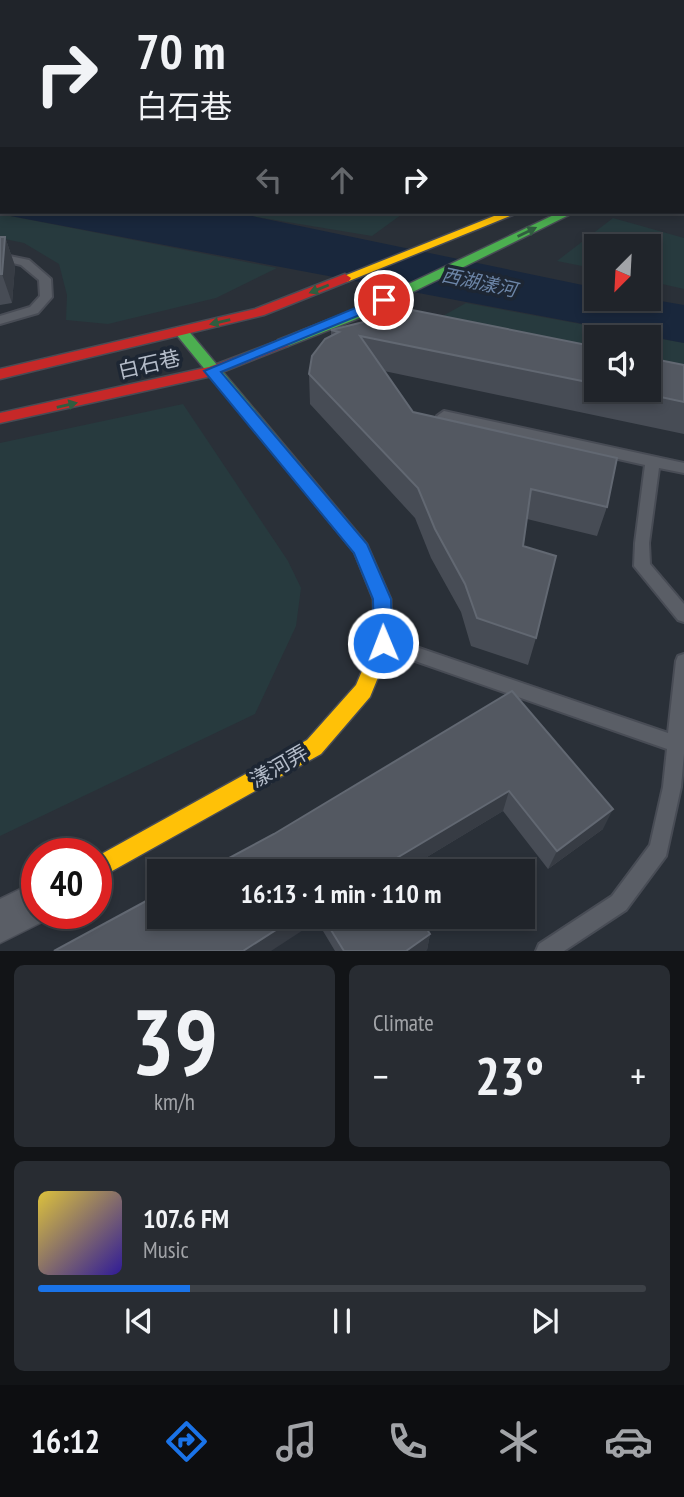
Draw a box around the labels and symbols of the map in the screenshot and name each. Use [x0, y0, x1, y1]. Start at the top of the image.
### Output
one-way arrow [517, 226, 537, 238]
north arrow [584, 234, 662, 312]
water label: 西湖漾河 [439, 262, 523, 302]
pin [354, 270, 414, 330]
one-way arrow [308, 283, 329, 294]
one-way arrow [209, 317, 231, 328]
street label: 白石巷 [115, 344, 183, 384]
one-way arrow [56, 399, 78, 410]
position arrow [346, 606, 420, 680]
street label: 漾河弄 [245, 739, 313, 793]
speed limit sign: 40 [21, 838, 112, 929]

